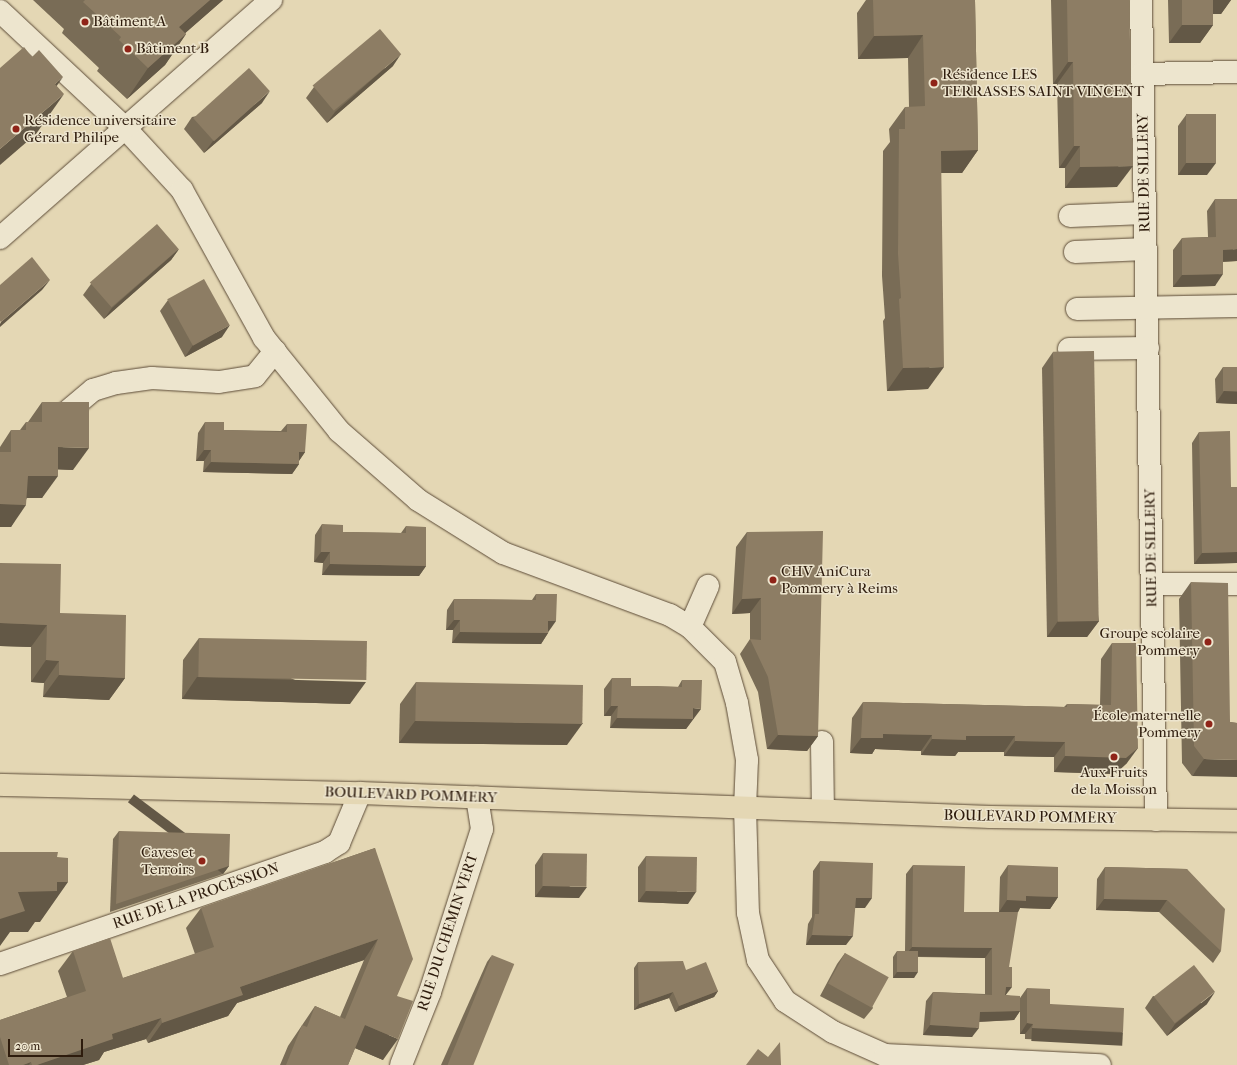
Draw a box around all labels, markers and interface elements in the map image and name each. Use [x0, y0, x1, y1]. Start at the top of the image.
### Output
place label: Bâtiment A [93, 13, 166, 31]
marker: Bâtiment A [80, 17, 90, 27]
place label: Bâtiment B [136, 40, 209, 58]
marker: Bâtiment B [123, 44, 133, 54]
place label: Résidence LES TERRASSES SAINT VINCENT [942, 65, 1144, 100]
marker: Résidence LES TERRASSES SAINT VINCENT [929, 78, 939, 88]
place label: Résidence universitaire Gérard Philipe [24, 111, 176, 146]
street label: RUE DE SILLERY [1134, 113, 1154, 233]
marker: Résidence universitaire Gérard Philipe [11, 124, 21, 134]
street label: RUE DE SILLERY [1141, 488, 1161, 608]
place label: CHV AniCura Pommery à Reims [781, 562, 898, 597]
marker: CHV AniCura Pommery à Reims [768, 575, 778, 585]
place label: Groupe scolaire Pommery [1099, 624, 1200, 659]
marker: Groupe scolaire Pommery [1203, 637, 1213, 647]
place label: École maternelle Pommery [1093, 706, 1201, 741]
marker: École maternelle Pommery [1204, 719, 1214, 729]
marker: Aux Fruits de la Moisson [1109, 752, 1119, 762]
place label: Aux Fruits de la Moisson [1071, 763, 1157, 798]
street label: BOULEVARD POMMERY [324, 783, 498, 807]
street label: BOULEVARD POMMERY [943, 806, 1117, 828]
place label: Caves et Terroirs [141, 843, 194, 878]
street label: RUE DU CHEMIN VERT [414, 851, 482, 1013]
marker: Caves et Terroirs [197, 856, 207, 866]
street label: RUE DE LA PROCESSION [110, 859, 282, 933]
scale bar [10, 1031, 85, 1057]
text: 20 m [15, 1039, 40, 1053]

